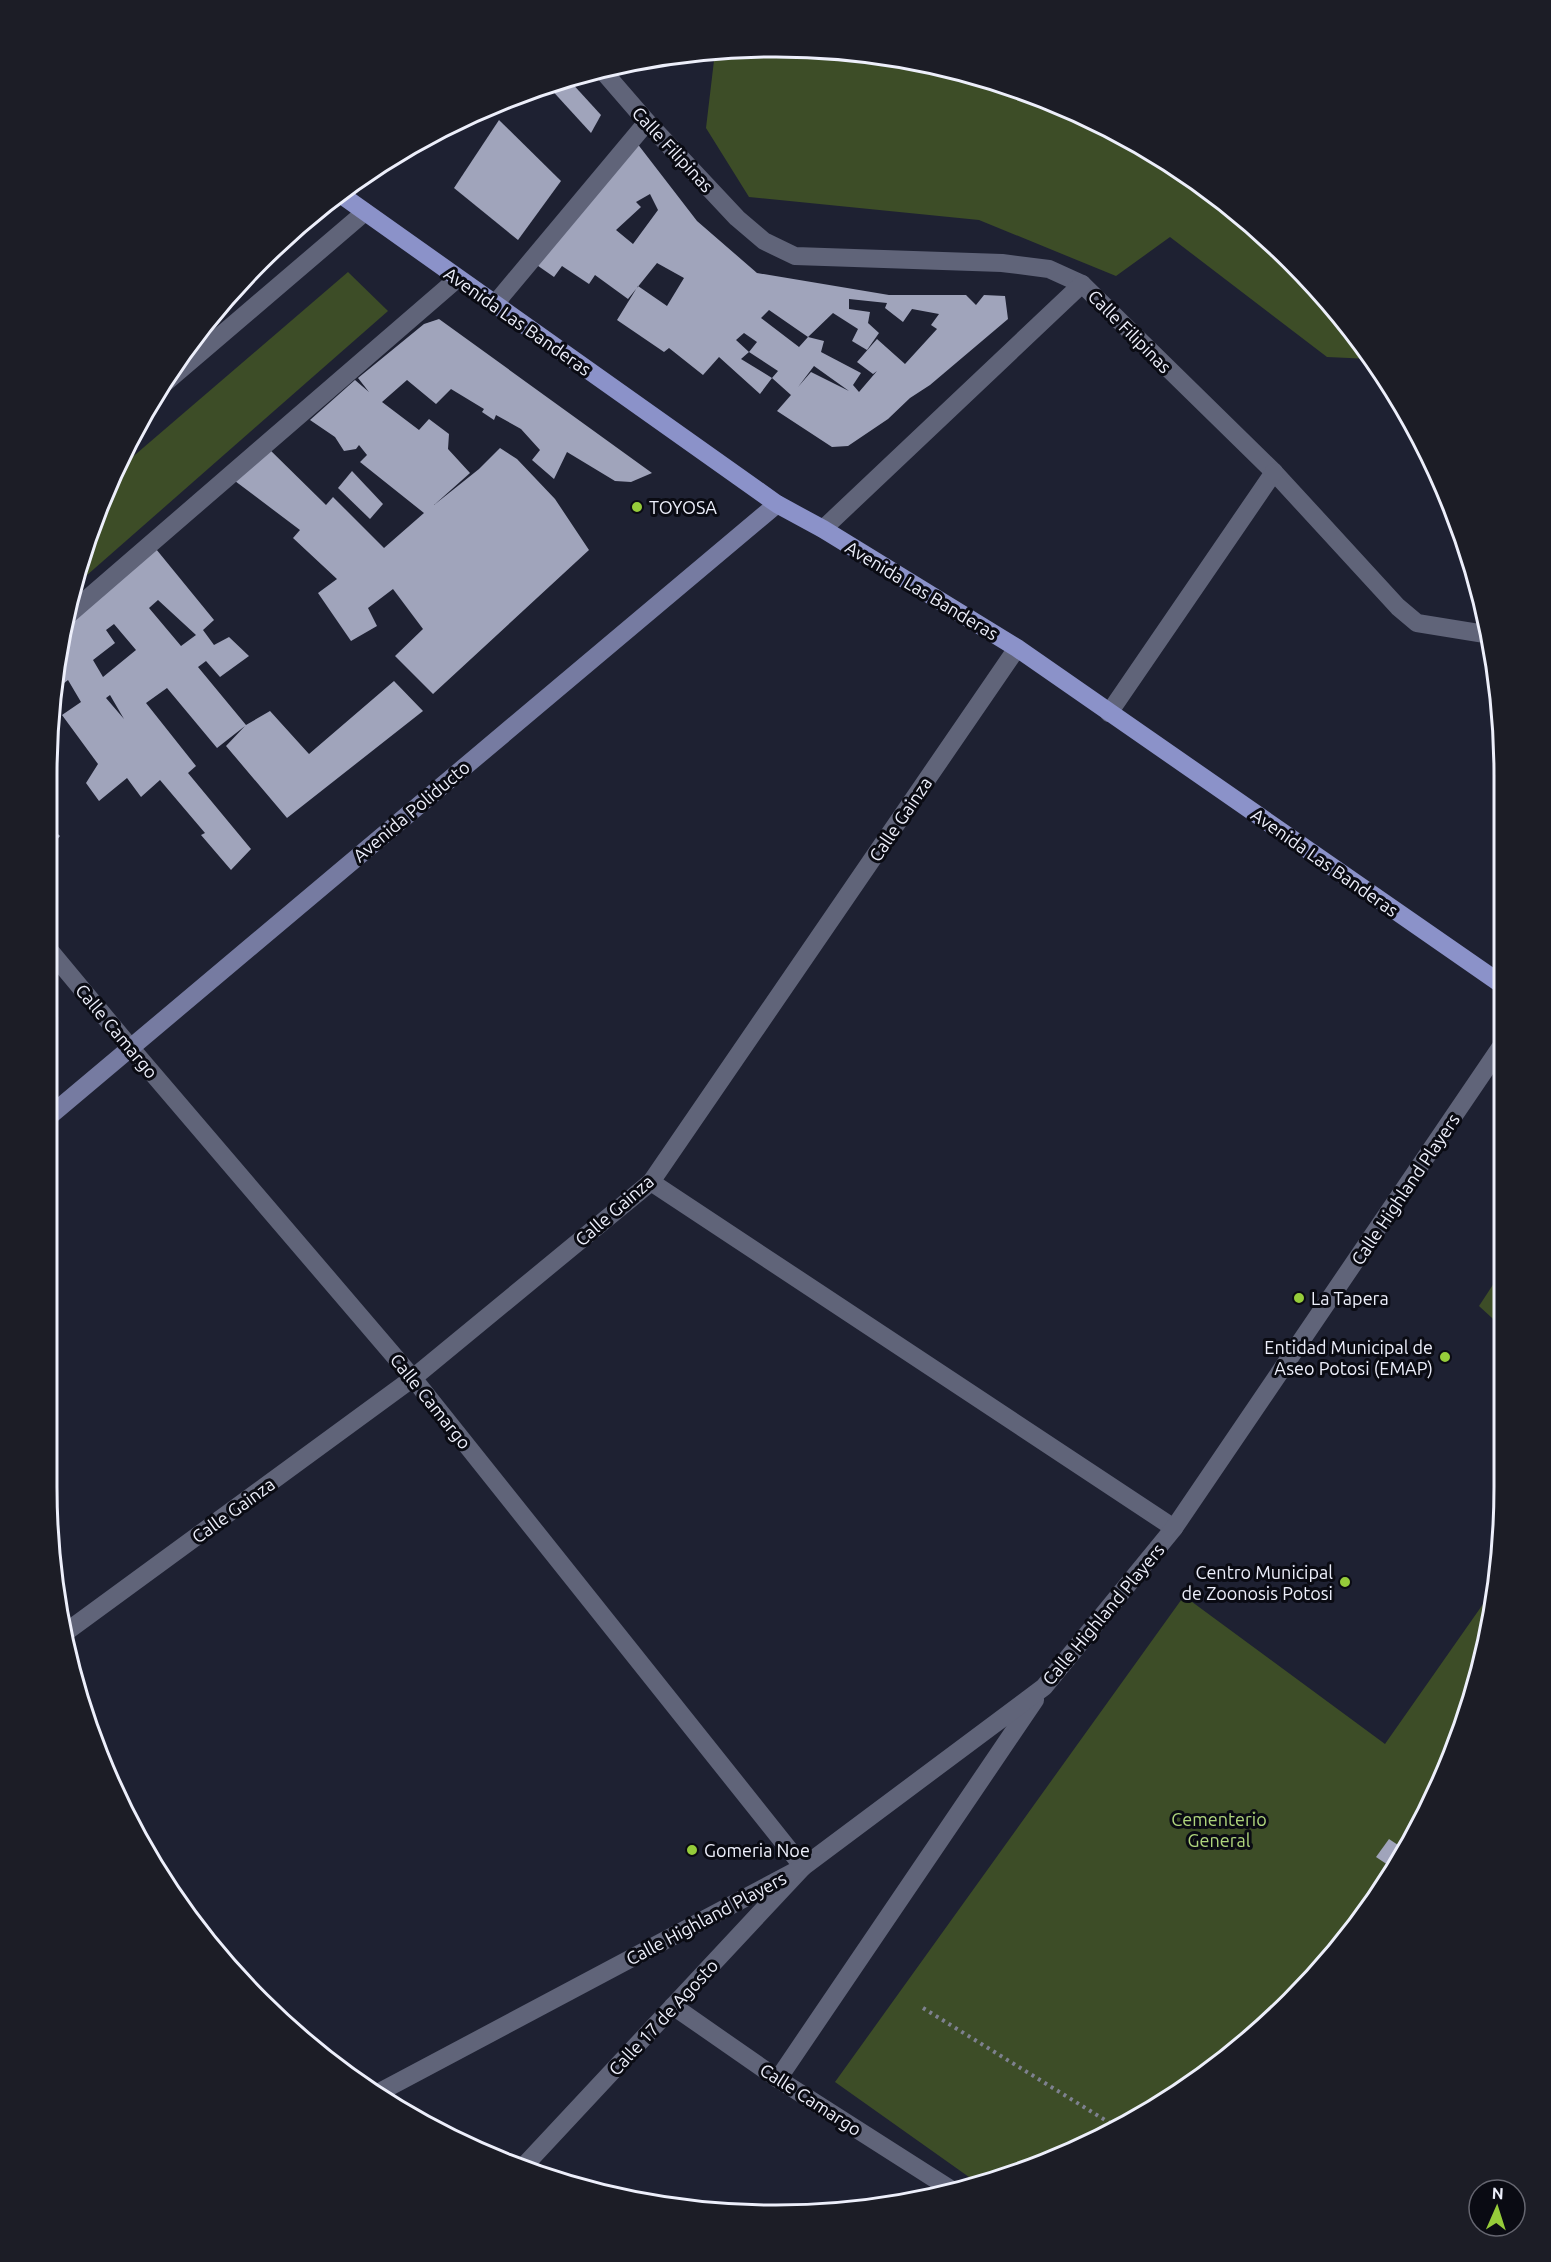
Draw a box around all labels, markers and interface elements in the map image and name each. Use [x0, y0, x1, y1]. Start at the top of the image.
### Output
street label: Calle Filipinas [629, 102, 718, 196]
street label: Avenida Las Banderas [441, 263, 595, 379]
street label: Calle Filipinas [1084, 285, 1176, 377]
place label: TOYOSA [649, 497, 717, 517]
marker: TOYOSA [630, 500, 644, 514]
street label: Avenida Las Banderas [842, 537, 1002, 644]
street label: Avenida Poliducto [349, 757, 473, 865]
street label: Calle Gainza [865, 773, 935, 865]
street label: Avenida Las Banderas [1248, 804, 1402, 920]
street label: Calle Camargo [72, 980, 162, 1082]
street label: Calle Highland Players [1347, 1109, 1463, 1268]
street label: Calle Gainza [571, 1171, 657, 1249]
place label: La Tapera [1311, 1288, 1389, 1308]
marker: La Tapera [1292, 1291, 1306, 1305]
place label: Entidad Municipal de Aseo Potosi (EMAP) [1264, 1337, 1433, 1379]
street label: Calle Camargo [387, 1349, 475, 1453]
marker: Entidad Municipal de Aseo Potosi (EMAP) [1438, 1350, 1452, 1364]
street label: Calle Gainza [188, 1473, 278, 1547]
street label: Calle Highland Players [1038, 1539, 1168, 1689]
place label: Centro Municipal de Zoonosis Potosi [1182, 1562, 1333, 1603]
marker: Centro Municipal de Zoonosis Potosi [1338, 1575, 1352, 1589]
park label: Cementerio General [1171, 1809, 1267, 1850]
place label: Gomeria Noe [704, 1840, 810, 1860]
marker: Gomeria Noe [685, 1843, 699, 1857]
street label: Calle Highland Players [623, 1867, 790, 1969]
street label: Calle 17 de Agosto [604, 1955, 722, 2079]
street label: Calle Camargo [757, 2059, 865, 2139]
north arrow [1467, 2178, 1527, 2238]
text: N [1491, 2184, 1504, 2202]

